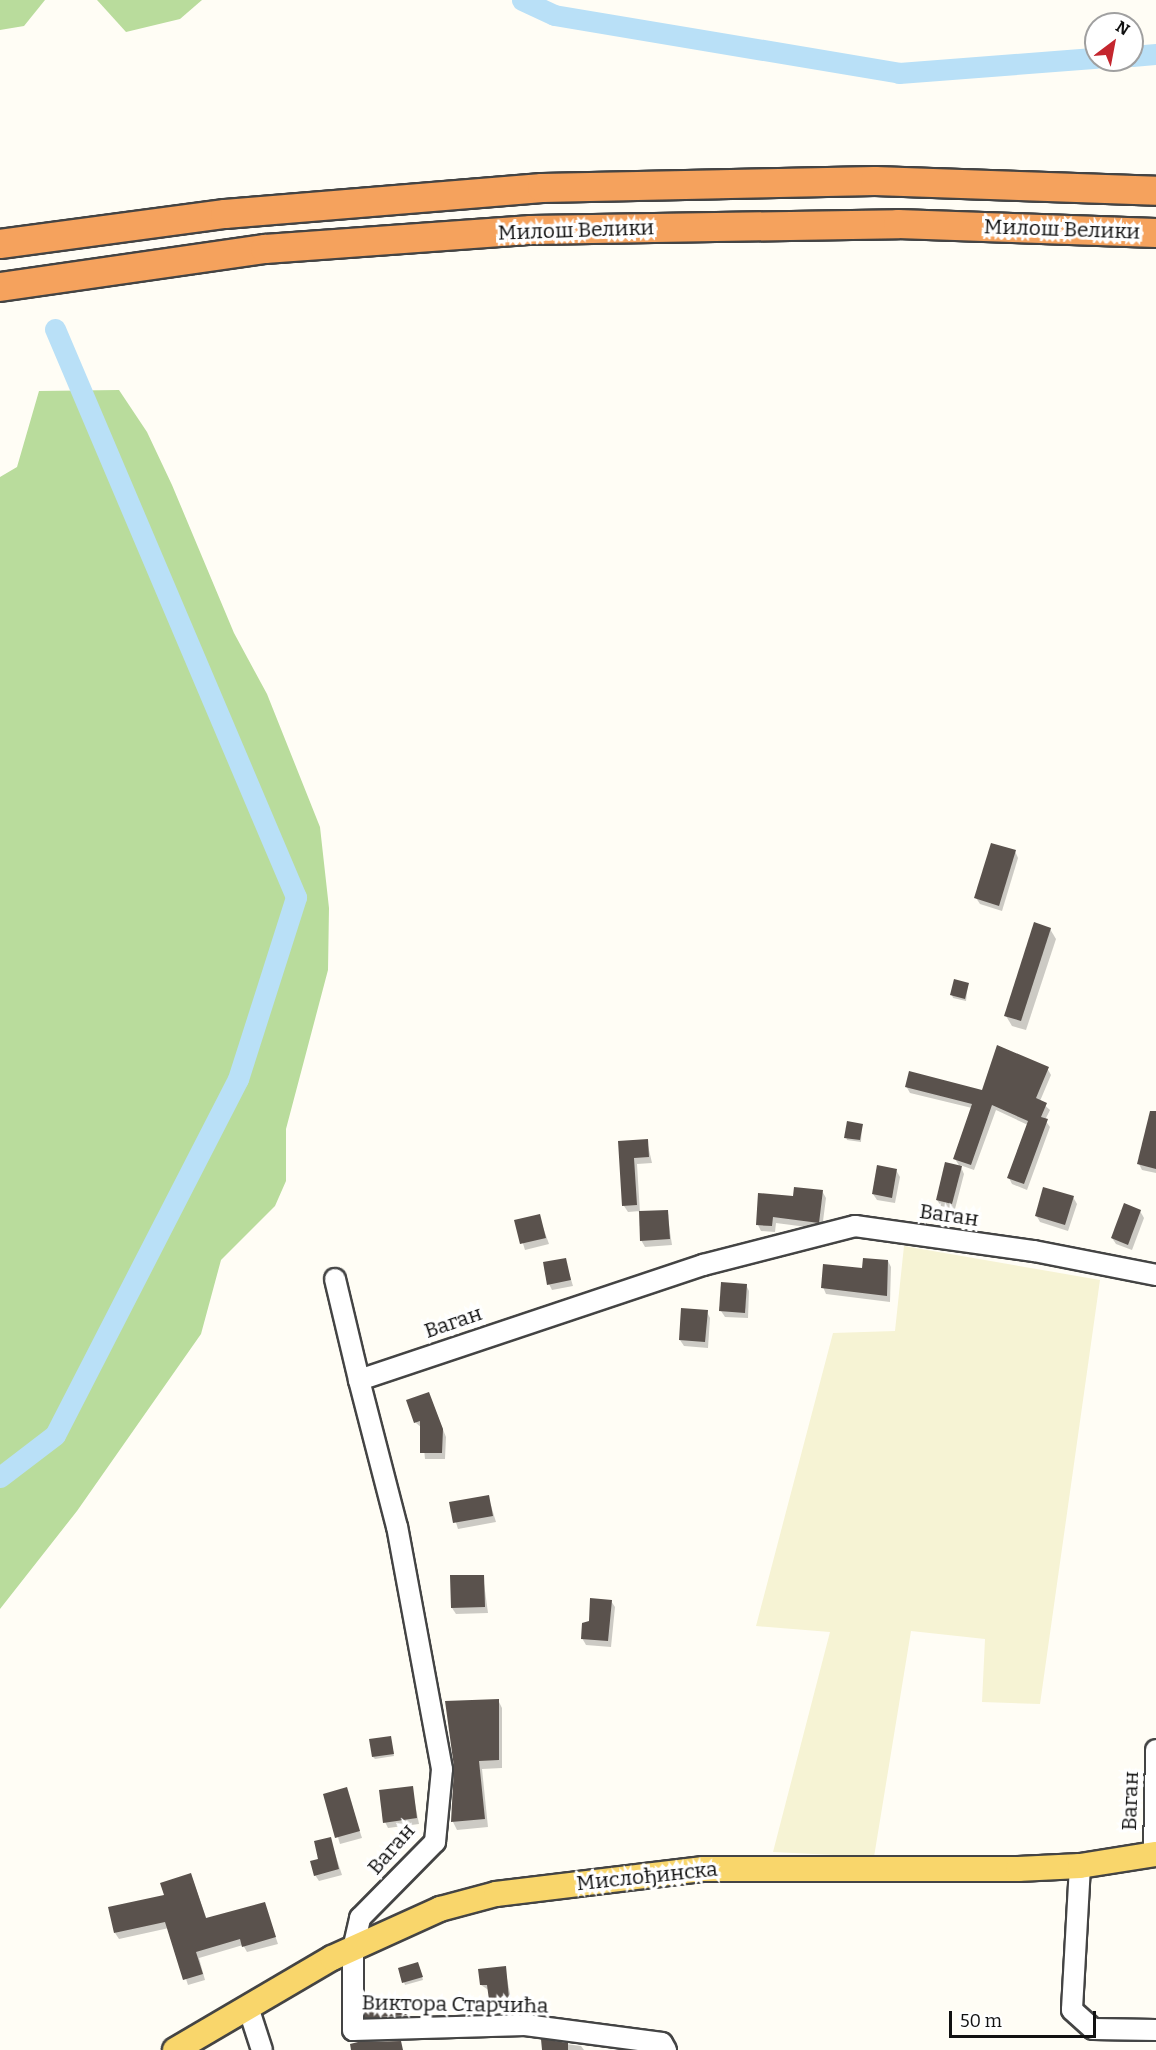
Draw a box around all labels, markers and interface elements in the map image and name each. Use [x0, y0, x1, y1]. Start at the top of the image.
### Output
north arrow [1084, 12, 1144, 72]
text: N [1112, 17, 1133, 39]
street label: Милош Велики [983, 214, 1141, 244]
street label: Милош Велики [497, 215, 655, 245]
street label: Ваган [918, 1198, 980, 1232]
street label: Ваган [421, 1300, 485, 1344]
street label: Ваган [1116, 1771, 1144, 1831]
street label: Ваган [362, 1818, 420, 1880]
street label: Мислођинска [575, 1856, 719, 1896]
street label: Виктора Старчића [361, 1990, 549, 2018]
scale bar [952, 1999, 1099, 2037]
text: 50 m [960, 2010, 1002, 2032]

